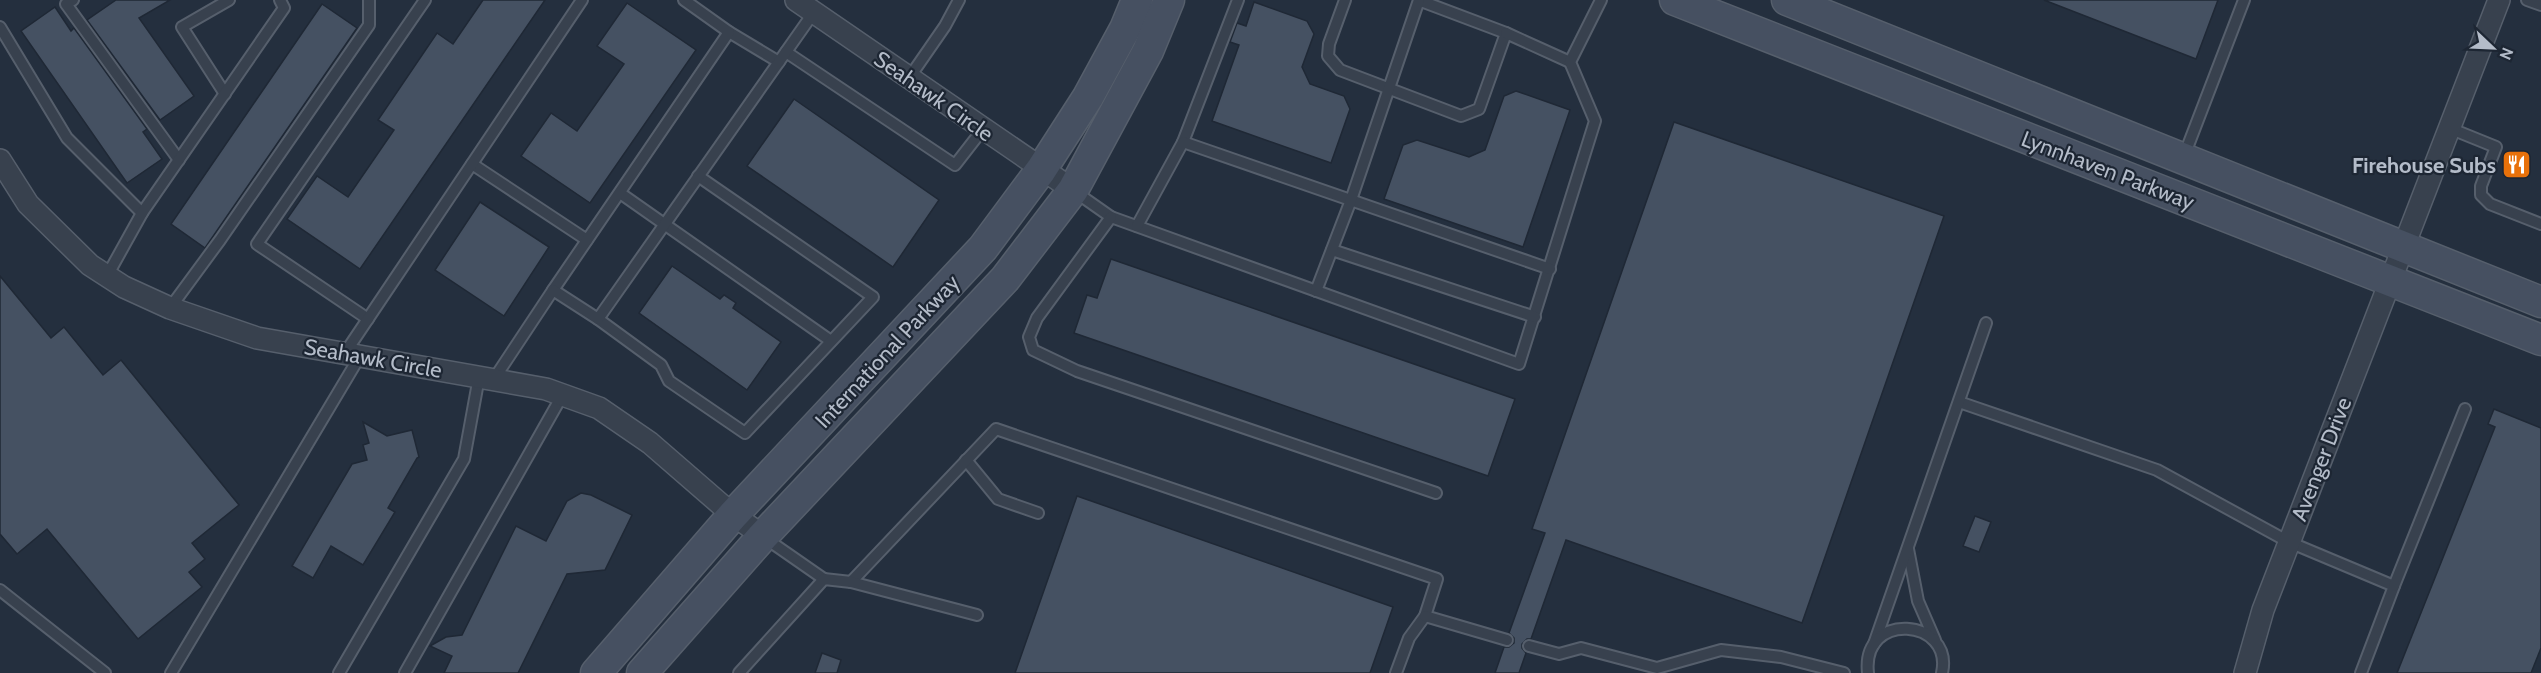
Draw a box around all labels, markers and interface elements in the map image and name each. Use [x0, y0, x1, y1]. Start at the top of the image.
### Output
north arrow [2463, 18, 2523, 78]
street label: Seahawk Circle [869, 45, 999, 147]
text: N [2495, 45, 2517, 63]
street label: Lynnhaven Parkway [2018, 125, 2198, 216]
restaurant icon: Firehouse Subs [2501, 149, 2533, 181]
place label: Firehouse Subs [2352, 152, 2496, 179]
street label: International Parkway [809, 269, 965, 434]
street label: Seahawk Circle [302, 333, 444, 384]
street label: Avenger Drive [2285, 393, 2357, 525]

